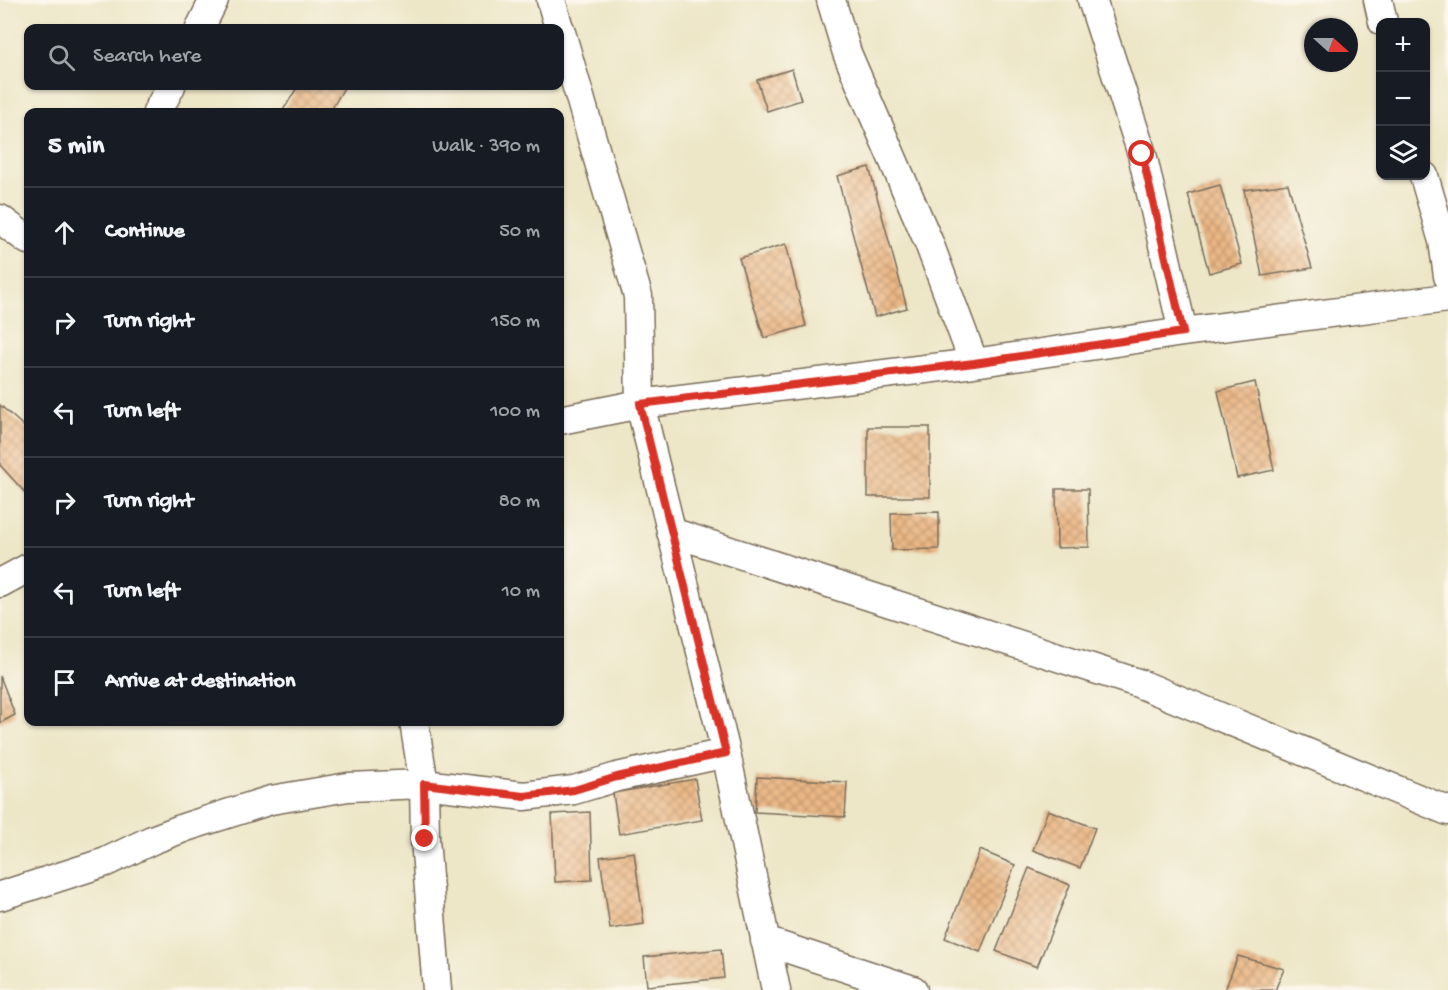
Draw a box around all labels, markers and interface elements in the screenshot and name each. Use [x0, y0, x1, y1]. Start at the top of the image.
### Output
north arrow [1304, 18, 1358, 72]
map controls [1376, 18, 1430, 180]
button: + [1376, 18, 1430, 72]
search box [24, 24, 564, 90]
icon: search [45, 41, 78, 74]
text: Search here [93, 44, 201, 70]
button: − [1376, 72, 1430, 126]
button: layers [1376, 126, 1430, 180]
text: 5 min [48, 132, 104, 163]
text: Walk · 390 m [432, 136, 540, 159]
route start [1128, 140, 1154, 166]
icon: ahead [48, 216, 81, 249]
text: Continue [105, 219, 185, 245]
text: 50 m [499, 221, 540, 244]
icon: right [48, 306, 81, 339]
text: Turn right [105, 309, 193, 335]
text: 150 m [491, 311, 540, 334]
icon: left [48, 396, 81, 429]
text: Turn left [105, 399, 179, 425]
text: 100 m [490, 401, 540, 424]
icon: right [48, 486, 81, 519]
text: Turn right [105, 489, 193, 515]
text: 80 m [499, 491, 540, 514]
icon: left [48, 576, 81, 609]
text: Turn left [105, 579, 179, 605]
text: 10 m [502, 581, 540, 604]
icon: arrive [48, 666, 81, 699]
text: Arrive at destination [105, 669, 295, 695]
route end [411, 825, 437, 851]

